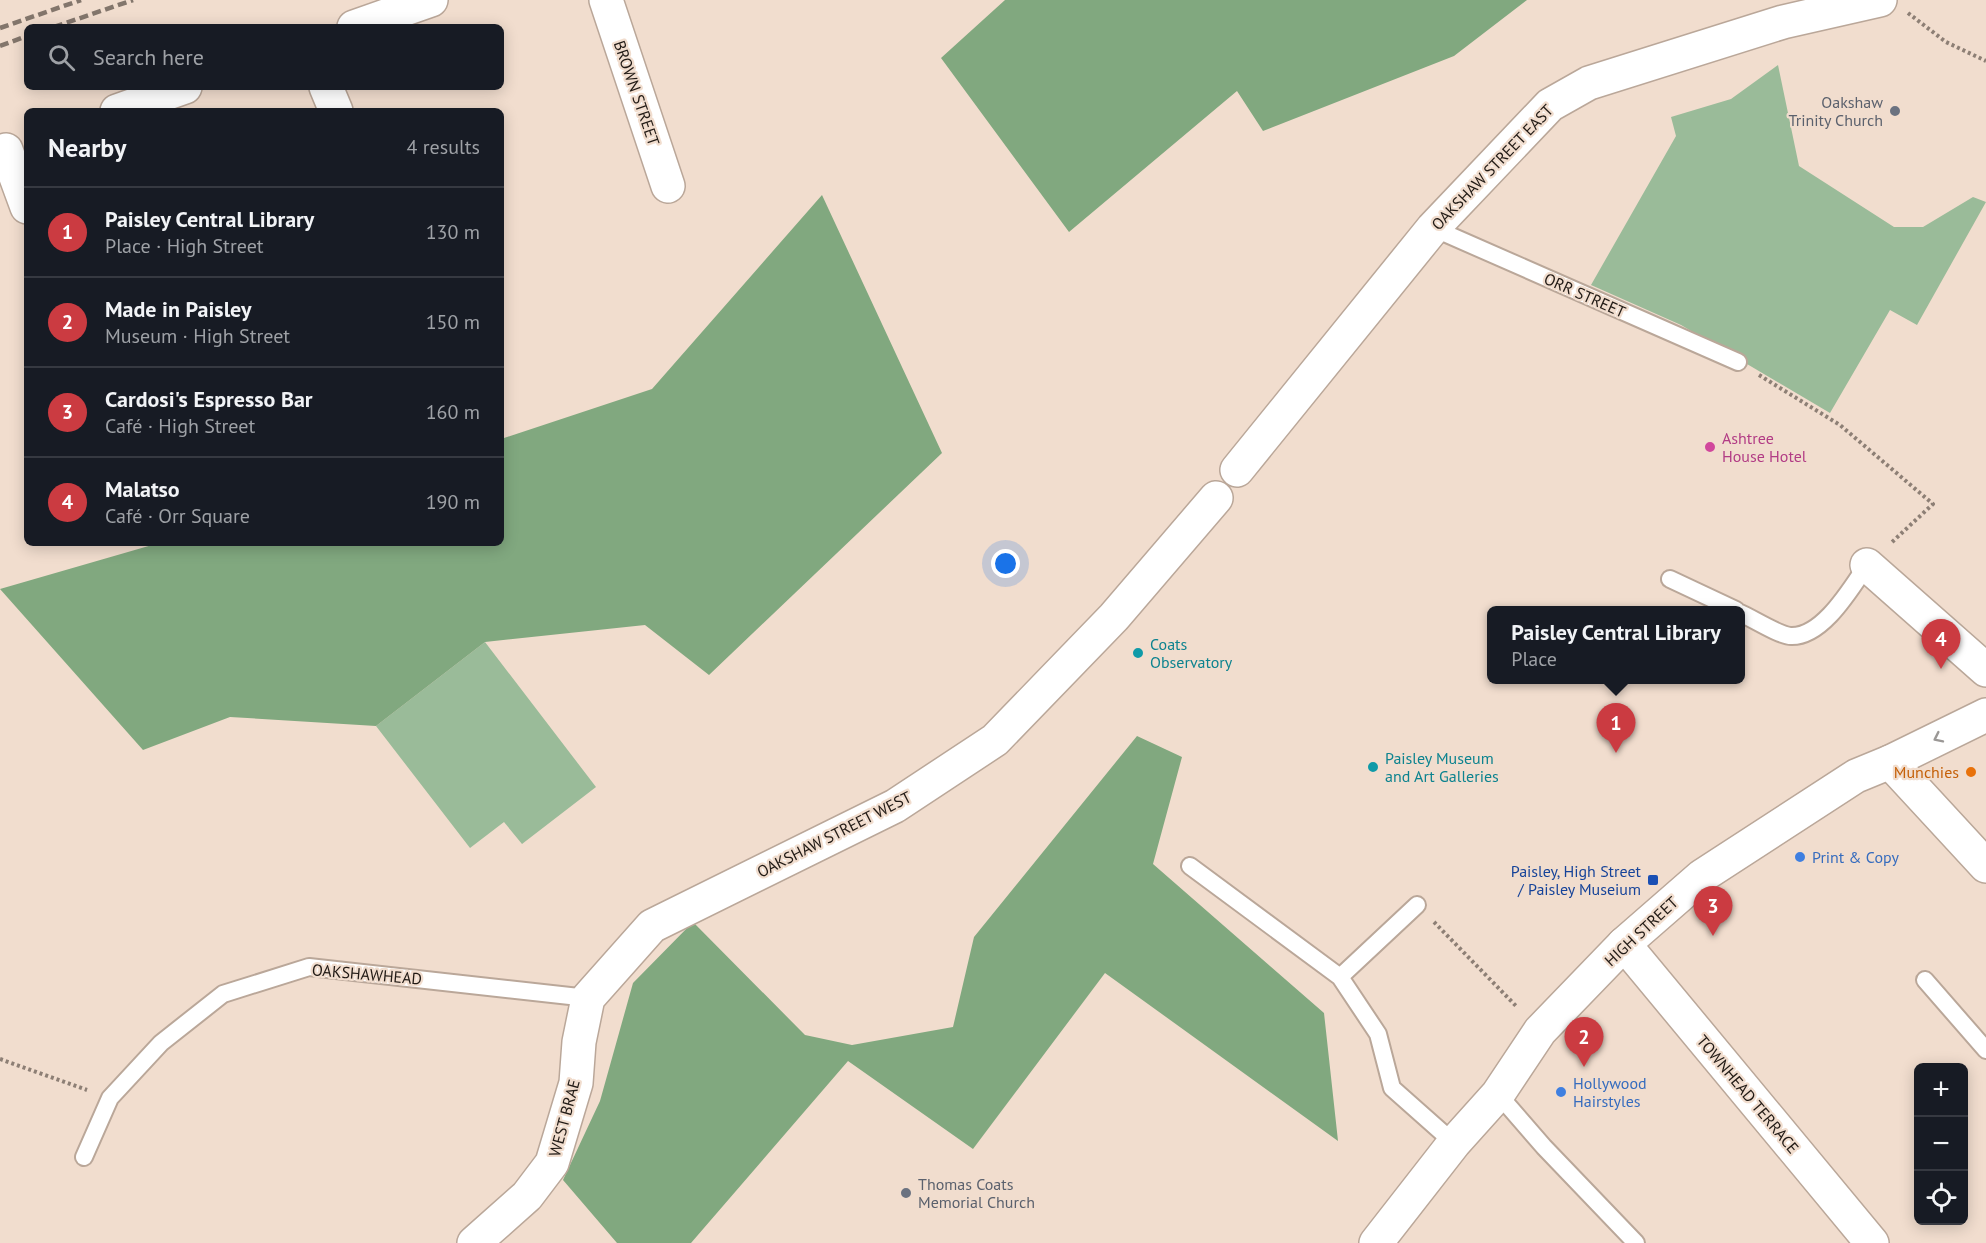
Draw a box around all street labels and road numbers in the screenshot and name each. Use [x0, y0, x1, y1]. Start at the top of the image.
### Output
street label: BROWN STREET [610, 38, 664, 148]
street label: OAKSHAW STREET EAST [1427, 100, 1557, 234]
street label: ORR STREET [1541, 268, 1629, 322]
street label: OAKSHAW STREET WEST [754, 786, 915, 882]
street label: HIGH STREET [1600, 892, 1682, 970]
street label: OAKSHAWHEAD [311, 959, 423, 989]
street label: TOWNHEAD TERRACE [1693, 1031, 1803, 1157]
street label: WEST BRAE [544, 1077, 584, 1159]

